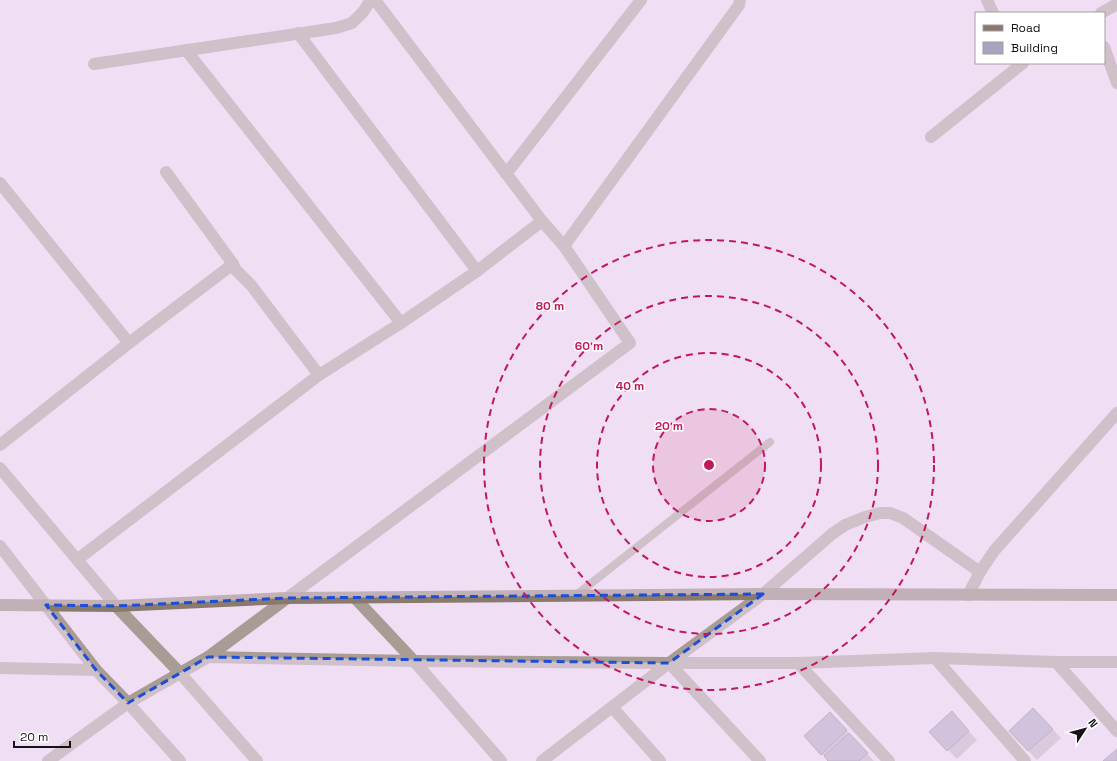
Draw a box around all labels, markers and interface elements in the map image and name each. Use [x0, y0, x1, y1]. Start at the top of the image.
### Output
legend [975, 12, 1105, 64]
text: Road [1011, 20, 1040, 36]
text: Building [1011, 40, 1058, 56]
text: 80 m [536, 298, 564, 314]
text: 60 m [575, 338, 603, 354]
text: 40 m [616, 378, 644, 394]
text: 20 m [655, 418, 683, 434]
centre of rings [702, 458, 716, 472]
north arrow [1065, 709, 1105, 749]
text: N [1085, 716, 1101, 730]
scale bar [14, 723, 70, 749]
text: 20 m [20, 729, 48, 745]

